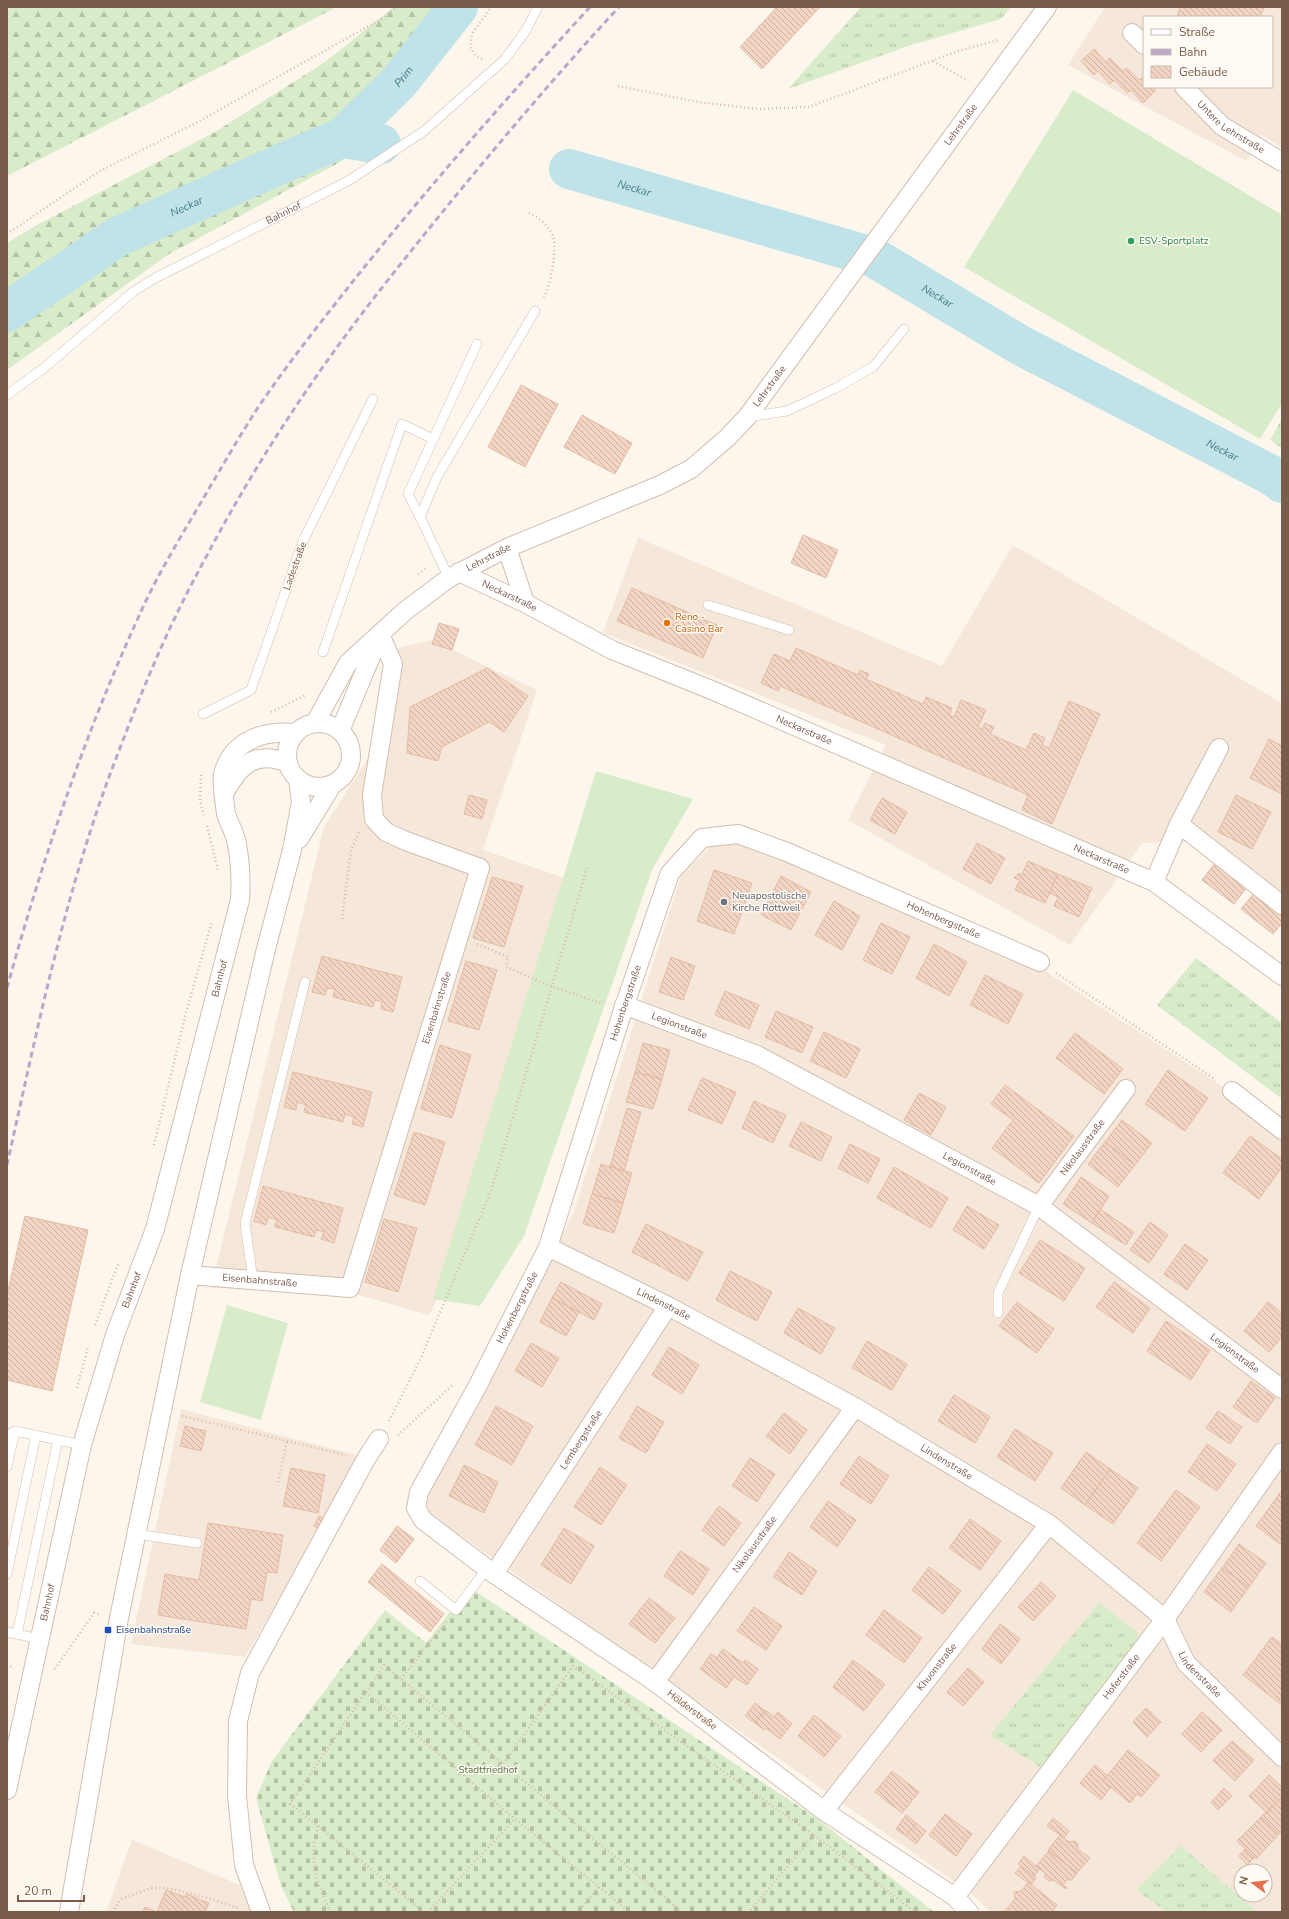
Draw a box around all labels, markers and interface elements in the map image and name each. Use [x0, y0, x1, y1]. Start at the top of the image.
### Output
legend [1143, 16, 1273, 88]
text: Straße [1179, 24, 1215, 40]
text: Bahn [1179, 44, 1207, 60]
water label: Prim [391, 63, 416, 90]
text: Gebäude [1179, 64, 1228, 80]
street label: Untere Lehrstraße [1194, 97, 1267, 157]
street label: Lehrstraße [941, 101, 981, 148]
water label: Neckar [616, 176, 654, 200]
water label: Neckar [168, 192, 206, 220]
street label: Bahnhof [264, 198, 304, 228]
place label: ESV-Sportplatz [1139, 234, 1209, 248]
marker: ESV-Sportplatz [1126, 236, 1136, 246]
water label: Neckar [919, 281, 957, 312]
street label: Lehrstraße [750, 362, 790, 410]
water label: Neckar [1204, 435, 1242, 465]
street label: Ladestraße [280, 540, 310, 592]
street label: Lehrstraße [464, 540, 513, 575]
street label: Neckarstraße [480, 577, 540, 615]
place label: Reno - Casino Bar [675, 610, 724, 636]
marker: Reno - Casino Bar [662, 618, 672, 628]
street label: Neckarstraße [774, 712, 834, 748]
street label: Neckarstraße [1071, 841, 1132, 877]
place label: Neuapostolische Kirche Rottweil [732, 889, 807, 915]
marker: Neuapostolische Kirche Rottweil [719, 897, 729, 907]
street label: Hohenbergstraße [905, 898, 983, 942]
street label: Bahnhof [208, 958, 231, 999]
street label: Hohenbergstraße [607, 963, 645, 1043]
street label: Eisenbahnstraße [419, 970, 455, 1046]
street label: Legionstraße [649, 1009, 709, 1043]
street label: Nikolausstraße [1057, 1116, 1108, 1179]
street label: Legionstraße [940, 1149, 999, 1189]
street label: Bahnhof [119, 1269, 145, 1310]
street label: Hohenbergstraße [493, 1269, 541, 1346]
street label: Eisenbahnstraße [222, 1271, 298, 1291]
street label: Lindenstraße [634, 1285, 693, 1324]
street label: Legionstraße [1207, 1330, 1262, 1377]
street label: Lembergstraße [557, 1407, 606, 1472]
street label: Lindenstraße [918, 1441, 975, 1483]
street label: Nikolausstraße [729, 1513, 780, 1576]
street label: Bahnhof [37, 1582, 59, 1622]
place label: Eisenbahnstraße [116, 1623, 191, 1637]
marker: Eisenbahnstraße [103, 1625, 113, 1635]
street label: Khuonstraße [914, 1640, 960, 1694]
street label: Lindenstraße [1175, 1649, 1224, 1701]
street label: Hoferstraße [1100, 1651, 1143, 1702]
street label: Hölderstraße [664, 1687, 720, 1733]
park label: Stadtfriedhof [458, 1763, 518, 1777]
north arrow [1233, 1863, 1273, 1903]
text: N [1236, 1875, 1252, 1886]
scale bar [18, 1877, 84, 1903]
text: 20 m [24, 1883, 52, 1899]

